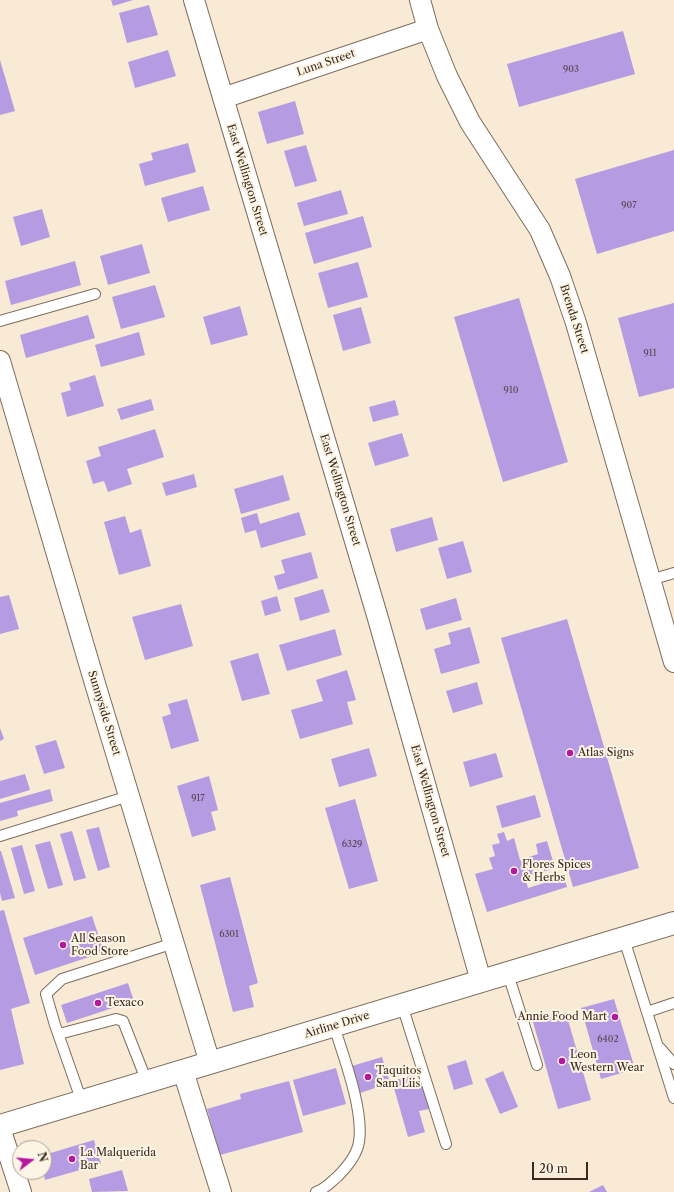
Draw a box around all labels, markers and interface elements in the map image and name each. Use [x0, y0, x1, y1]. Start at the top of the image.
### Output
street label: Luna Street [295, 47, 357, 79]
house number: 903 [563, 64, 579, 74]
street label: East Wellington Street [224, 122, 270, 238]
house number: 907 [621, 200, 637, 210]
street label: Brenda Street [557, 283, 591, 355]
house number: 911 [644, 348, 656, 358]
house number: 910 [504, 385, 518, 395]
street label: East Wellington Street [317, 432, 363, 548]
street label: Sunnyside Street [85, 669, 123, 757]
street label: East Wellington Street [408, 743, 452, 859]
place label: Atlas Signs [578, 746, 634, 760]
marker: Atlas Signs [565, 748, 575, 758]
house number: 917 [191, 793, 205, 803]
house number: 6329 [342, 839, 362, 849]
place label: Flores Spices & Herbs [522, 858, 591, 884]
marker: Flores Spices & Herbs [509, 866, 519, 876]
house number: 6301 [219, 929, 239, 939]
place label: All Season Food Store [71, 932, 129, 958]
marker: All Season Food Store [58, 940, 68, 950]
place label: Texaco [106, 996, 144, 1010]
marker: Texaco [93, 998, 103, 1008]
street label: Airline Drive [303, 1009, 371, 1041]
place label: Annie Food Mart [517, 1010, 607, 1024]
marker: Annie Food Mart [610, 1012, 620, 1022]
house number: 6402 [597, 1034, 619, 1044]
place label: Leon Western Wear [570, 1048, 644, 1074]
marker: Leon Western Wear [557, 1056, 567, 1066]
place label: Taquitos Sam Liis [376, 1064, 421, 1090]
marker: Taquitos Sam Liis [363, 1072, 373, 1082]
north arrow [12, 1140, 52, 1180]
place label: La Malquerida Bar [80, 1146, 156, 1172]
text: N [35, 1150, 51, 1163]
marker: La Malquerida Bar [67, 1154, 77, 1164]
scale bar [534, 1154, 590, 1180]
text: 20 m [539, 1161, 568, 1176]

